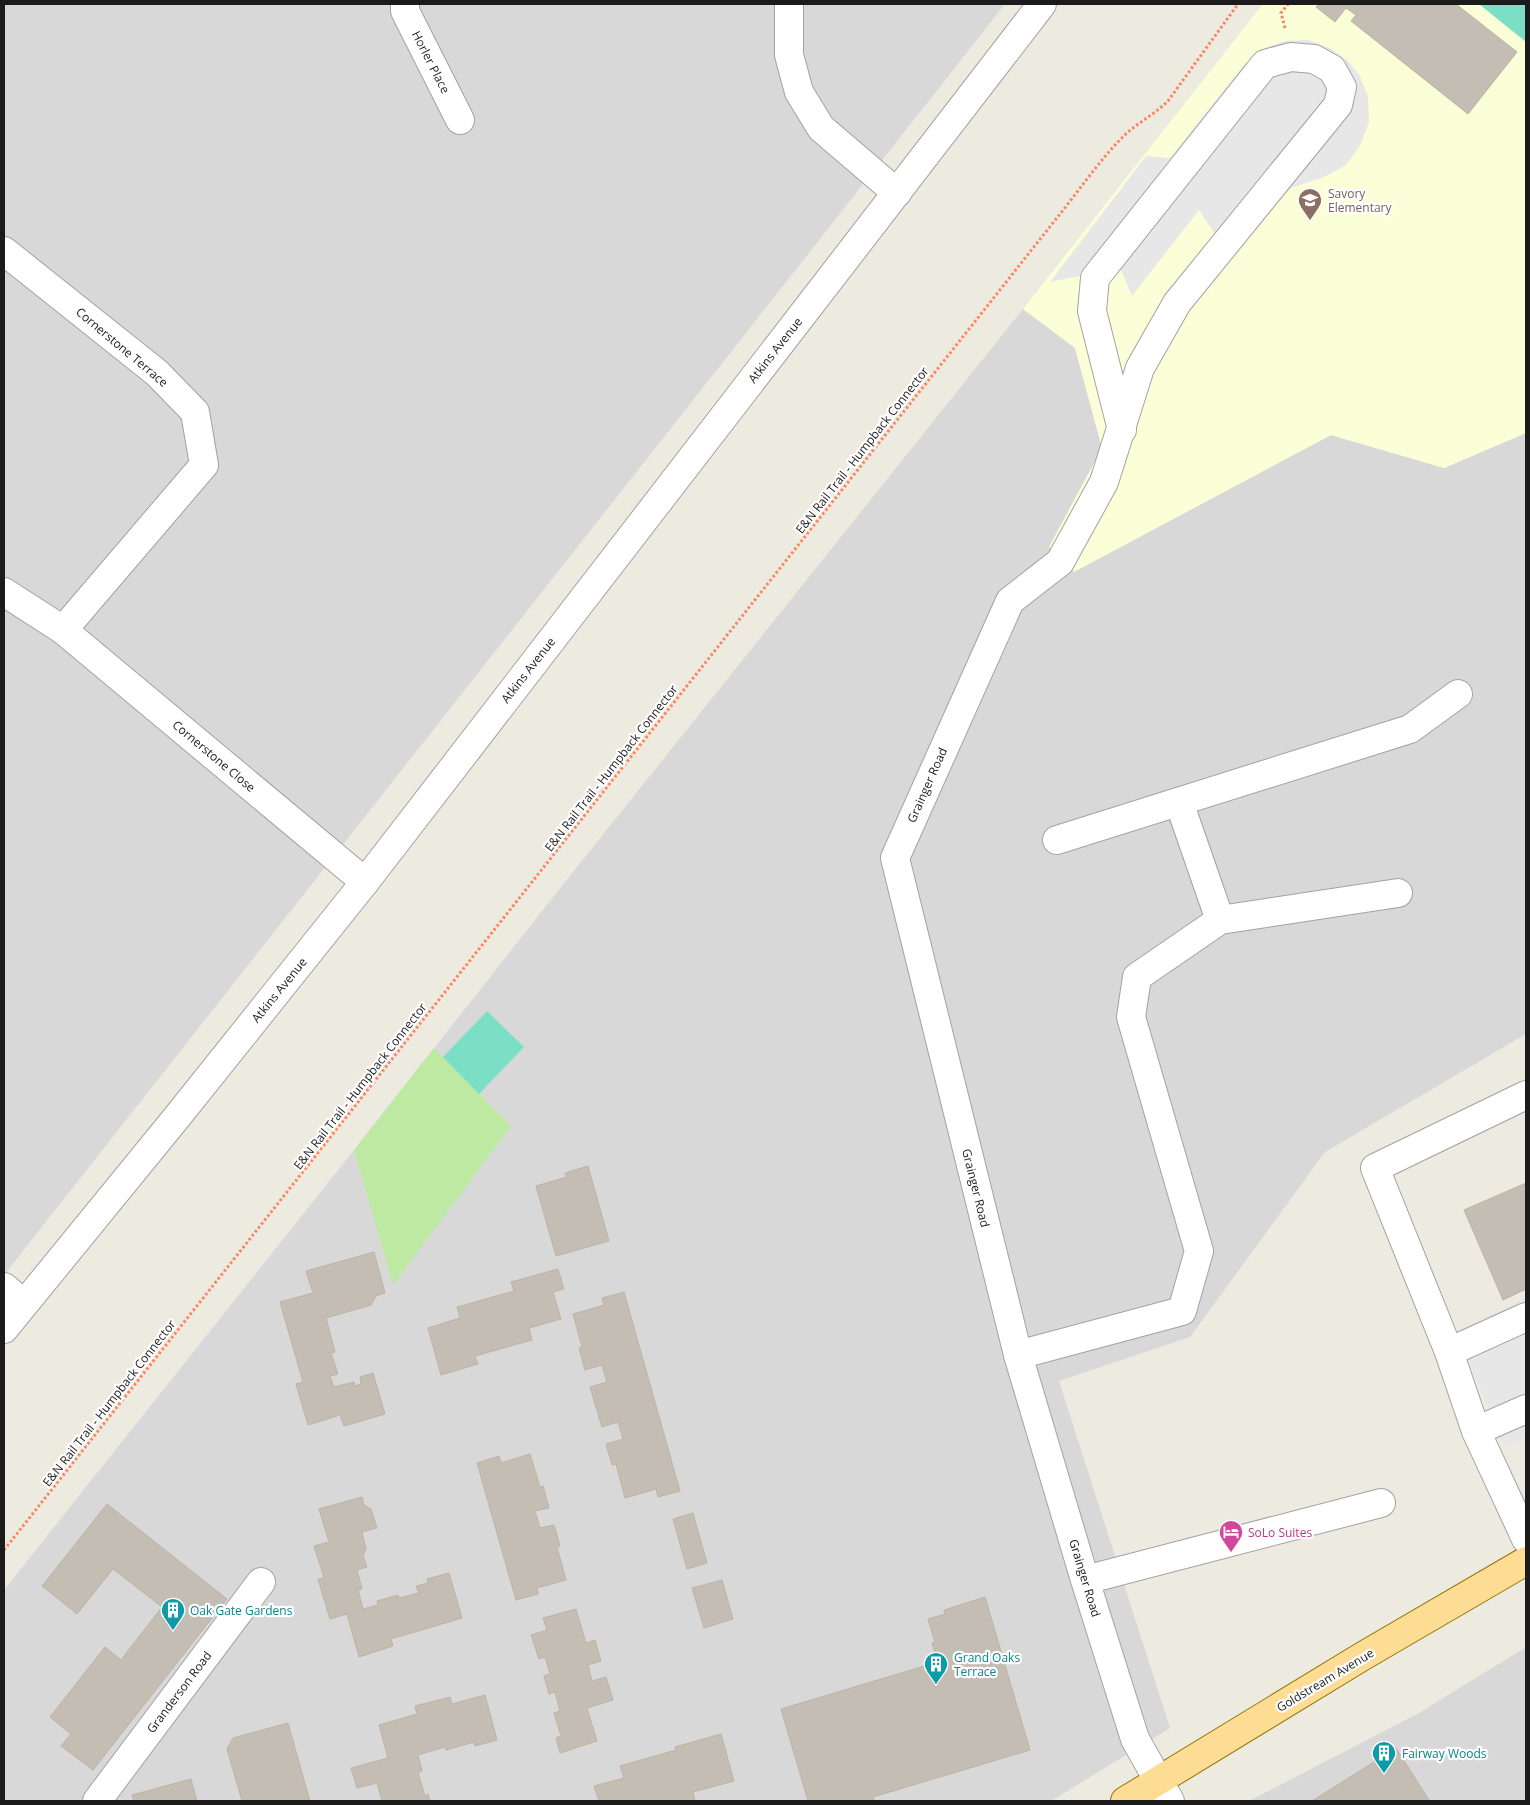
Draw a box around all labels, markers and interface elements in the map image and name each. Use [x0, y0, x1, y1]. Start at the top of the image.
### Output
street label: Horler Place [408, 28, 454, 96]
place label: Savory Elementary [1328, 185, 1392, 216]
school or university icon: Savory Elementary [1297, 187, 1323, 221]
street label: Cornerstone Terrace [72, 303, 172, 391]
street label: Atkins Avenue [744, 313, 806, 386]
street label: E&N Rail Trail - Humpback Connector [791, 363, 933, 537]
street label: Atkins Avenue [497, 633, 559, 706]
street label: E&N Rail Trail - Humpback Connector [540, 681, 682, 855]
street label: Cornerstone Close [169, 716, 259, 796]
street label: Grainger Road [903, 745, 951, 825]
street label: Atkins Avenue [247, 954, 311, 1026]
street label: E&N Rail Trail - Humpback Connector [289, 999, 431, 1173]
street label: Grainger Road [958, 1147, 994, 1229]
street label: E&N Rail Trail - Humpback Connector [38, 1316, 180, 1490]
hotel icon: SoLo Suites [1218, 1519, 1244, 1553]
place label: SoLo Suites [1248, 1524, 1312, 1541]
street label: Grainger Road [1065, 1537, 1105, 1619]
building icon: Oak Gate Gardens [160, 1597, 186, 1631]
place label: Oak Gate Gardens [190, 1602, 293, 1619]
street label: Goldstream Avenue [1273, 1644, 1377, 1716]
street label: Granderson Road [143, 1647, 215, 1737]
place label: Grand Oaks Terrace [954, 1649, 1020, 1680]
building icon: Grand Oaks Terrace [923, 1651, 949, 1685]
building icon: Fairway Woods [1371, 1740, 1397, 1774]
place label: Fairway Woods [1402, 1745, 1487, 1762]

